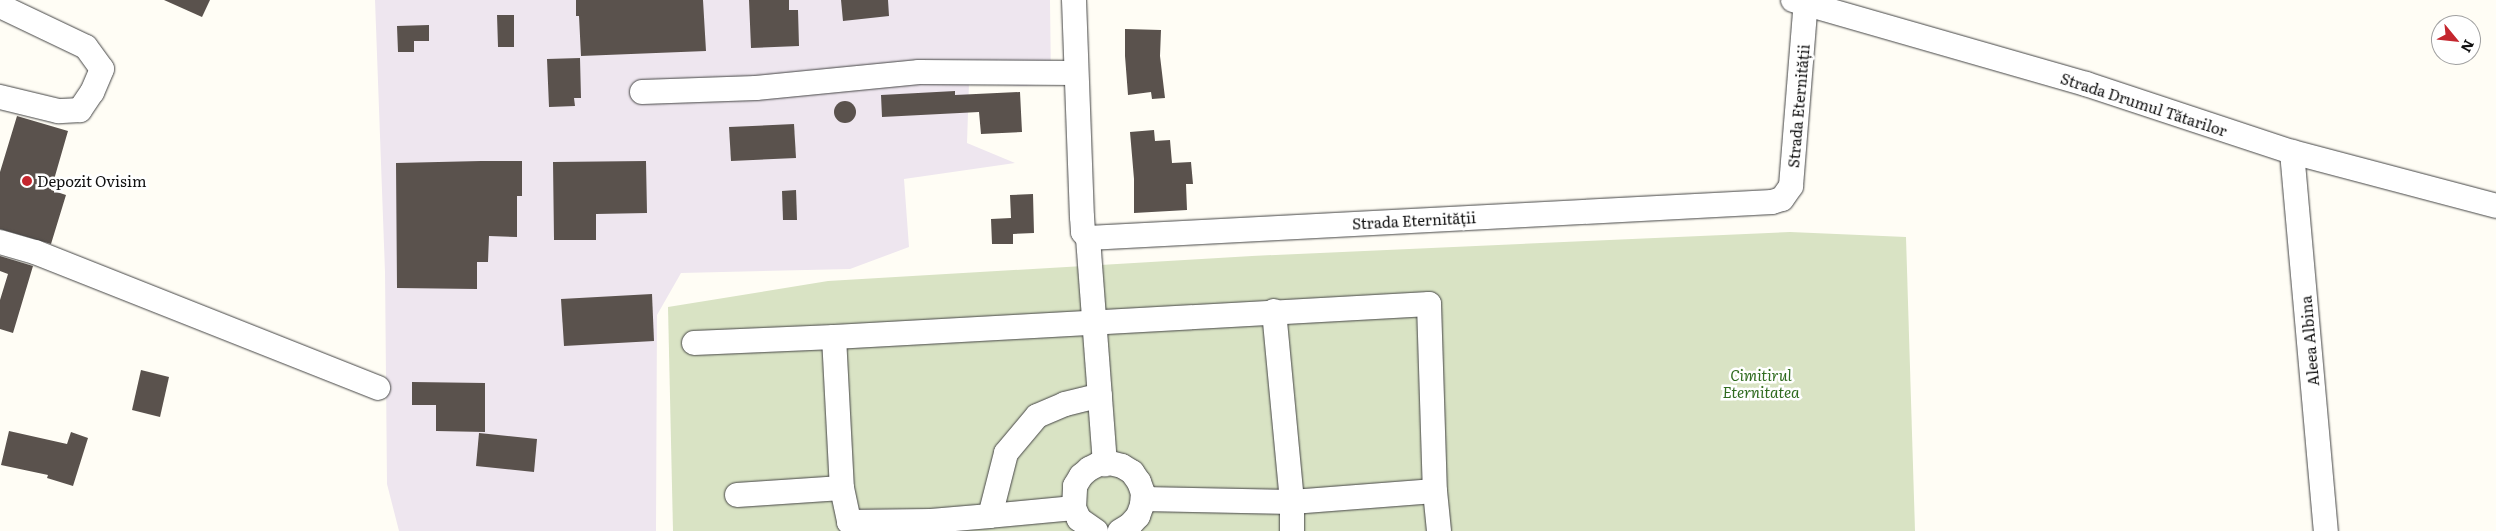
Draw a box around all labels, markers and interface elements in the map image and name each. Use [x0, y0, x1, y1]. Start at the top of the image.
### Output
north arrow [2431, 15, 2481, 65]
text: N [2457, 37, 2480, 56]
street label: Strada Eternității [1784, 43, 1812, 169]
street label: Strada Drumul Tătarilor [2059, 69, 2229, 139]
place label: Depozit Ovisim [37, 172, 146, 190]
marker: Depozit Ovisim [21, 175, 33, 187]
street label: Strada Eternității [1352, 208, 1476, 232]
street label: Aleea Albina [2296, 295, 2322, 387]
park label: Cimitirul Eternitatea [1722, 365, 1800, 400]

